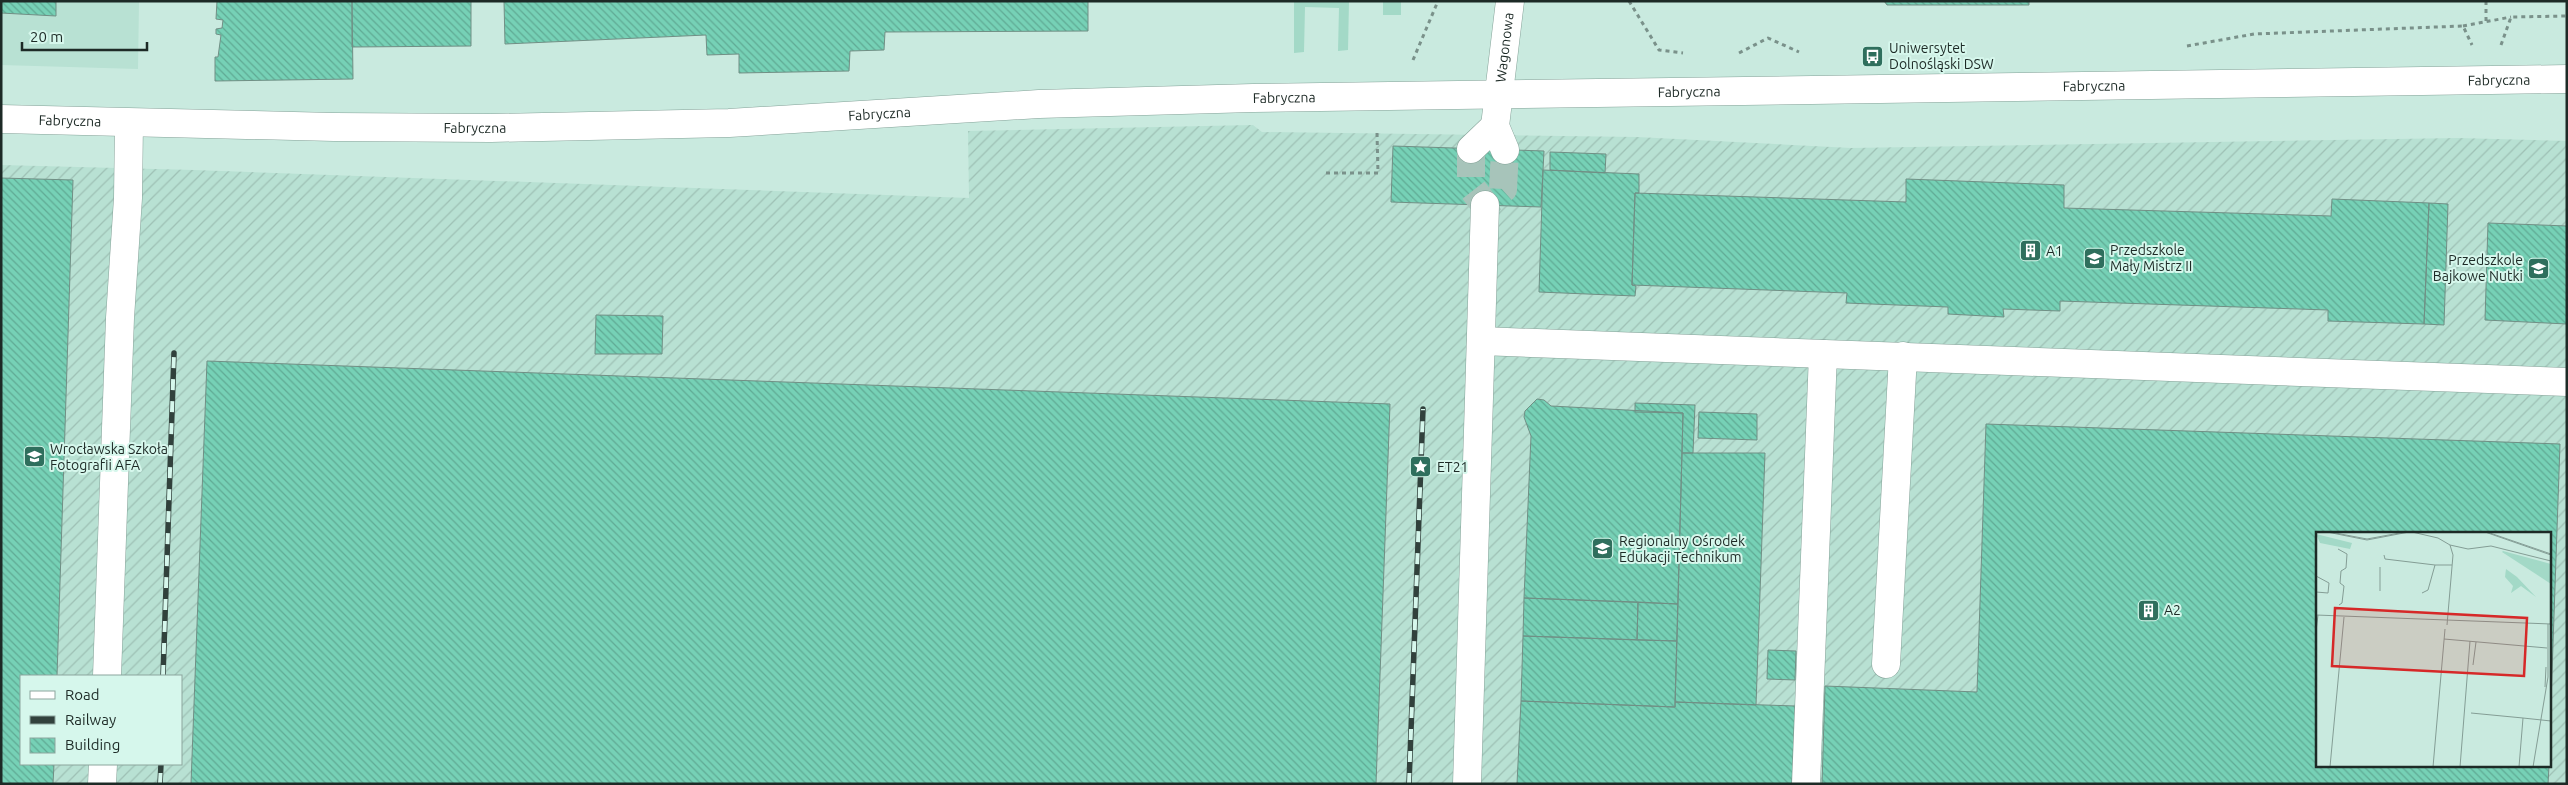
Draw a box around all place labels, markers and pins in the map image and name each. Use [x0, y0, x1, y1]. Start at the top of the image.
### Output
place label: Uniwersytet Dolnośląski DSW [1889, 40, 1994, 72]
bus stop icon: Uniwersytet Dolnośląski DSW [1861, 44, 1885, 68]
building icon: A1 [2018, 239, 2042, 263]
place label: Przedszkole Mały Mistrz II [2110, 242, 2192, 274]
place label: A1 [2046, 243, 2063, 259]
school or university icon: Przedszkole Mały Mistrz II [2082, 246, 2106, 270]
place label: Przedszkole Bajkowe Nutki [2433, 252, 2523, 284]
school or university icon: Przedszkole Bajkowe Nutki [2527, 256, 2551, 280]
place label: Wrocławska Szkoła Fotografii AFA [50, 441, 168, 473]
school or university icon: Wrocławska Szkoła Fotografii AFA [22, 445, 46, 469]
place icon: ET21 [1409, 455, 1433, 479]
place label: ET21 [1437, 459, 1468, 475]
place label: Regionalny Ośrodek Edukacji Technikum [1619, 533, 1745, 565]
school or university icon: Regionalny Ośrodek Edukacji Technikum [1591, 537, 1615, 561]
building icon: A2 [2136, 598, 2160, 622]
place label: A2 [2164, 602, 2181, 618]

